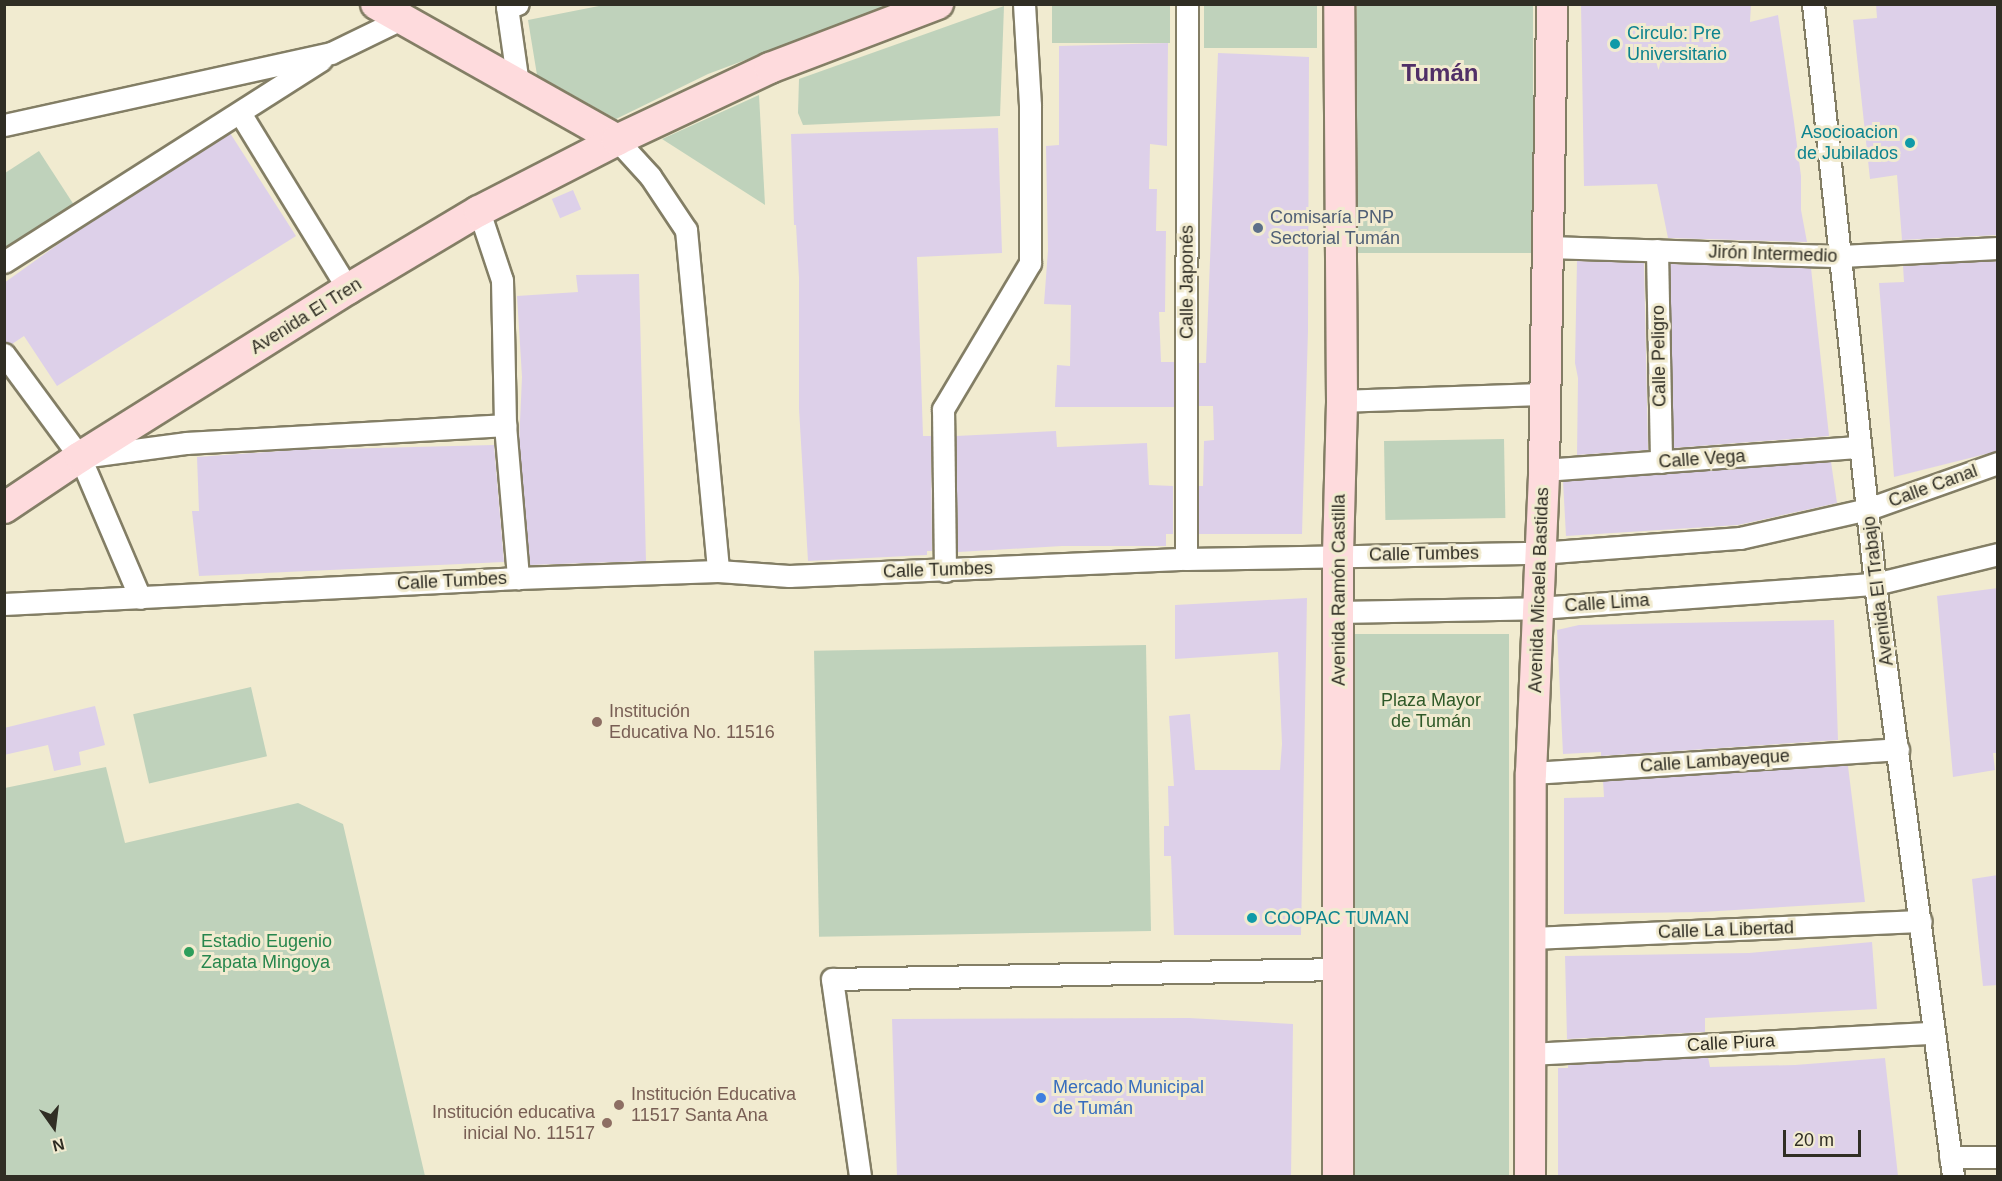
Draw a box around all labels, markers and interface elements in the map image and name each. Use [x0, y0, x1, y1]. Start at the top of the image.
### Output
place label: Circulo: Pre Universitario [1627, 23, 1727, 66]
marker: Circulo: Pre Universitario [1608, 37, 1622, 51]
district label: Tumán [1402, 59, 1478, 87]
place label: Asocioacion de Jubilados [1797, 122, 1898, 164]
marker: Asocioacion de Jubilados [1903, 136, 1917, 150]
place label: Comisaría PNP Sectorial Tumán [1270, 207, 1400, 250]
marker: Comisaría PNP Sectorial Tumán [1251, 221, 1265, 235]
street label: Calle Japonés [1176, 225, 1198, 339]
street label: Jirón Intermedio [1708, 241, 1838, 267]
street label: Avenida El Tren [246, 273, 366, 359]
street label: Calle Peligro [1647, 305, 1671, 407]
street label: Calle Vega [1658, 445, 1746, 473]
street label: Calle Canal [1886, 460, 1980, 512]
street label: Avenida Micaela Bastidas [1525, 487, 1553, 693]
street label: Avenida Ramón Castilla [1328, 494, 1350, 686]
street label: Avenida El Trabajo [1858, 515, 1898, 667]
street label: Calle Tumbes [1369, 542, 1479, 566]
street label: Calle Tumbes [882, 557, 994, 583]
street label: Calle Tumbes [396, 567, 508, 595]
street label: Calle Lima [1564, 589, 1650, 617]
park label: Plaza Mayor de Tumán [1381, 690, 1481, 732]
place label: Institución Educativa No. 11516 [609, 701, 775, 744]
marker: Institución Educativa No. 11516 [590, 715, 604, 729]
street label: Calle Lambayeque [1639, 745, 1791, 777]
place label: COOPAC TUMAN [1264, 907, 1410, 929]
marker: COOPAC TUMAN [1245, 911, 1259, 925]
street label: Calle La Libertad [1658, 917, 1794, 943]
place label: Estadio Eugenio Zapata Mingoya [201, 931, 332, 974]
marker: Estadio Eugenio Zapata Mingoya [182, 945, 196, 959]
street label: Calle Piura [1686, 1030, 1776, 1056]
place label: Mercado Municipal de Tumán [1053, 1077, 1204, 1120]
place label: Institución Educativa 11517 Santa Ana [631, 1084, 796, 1126]
marker: Mercado Municipal de Tumán [1034, 1091, 1048, 1105]
north arrow [24, 1097, 84, 1157]
marker: Institución Educativa 11517 Santa Ana [612, 1098, 626, 1112]
place label: Institución educativa inicial No. 11517 [432, 1102, 595, 1144]
marker: Institución educativa inicial No. 11517 [600, 1116, 614, 1130]
scale bar [1786, 1118, 1864, 1156]
text: 20 m [1794, 1130, 1834, 1150]
text: N [51, 1135, 66, 1155]

